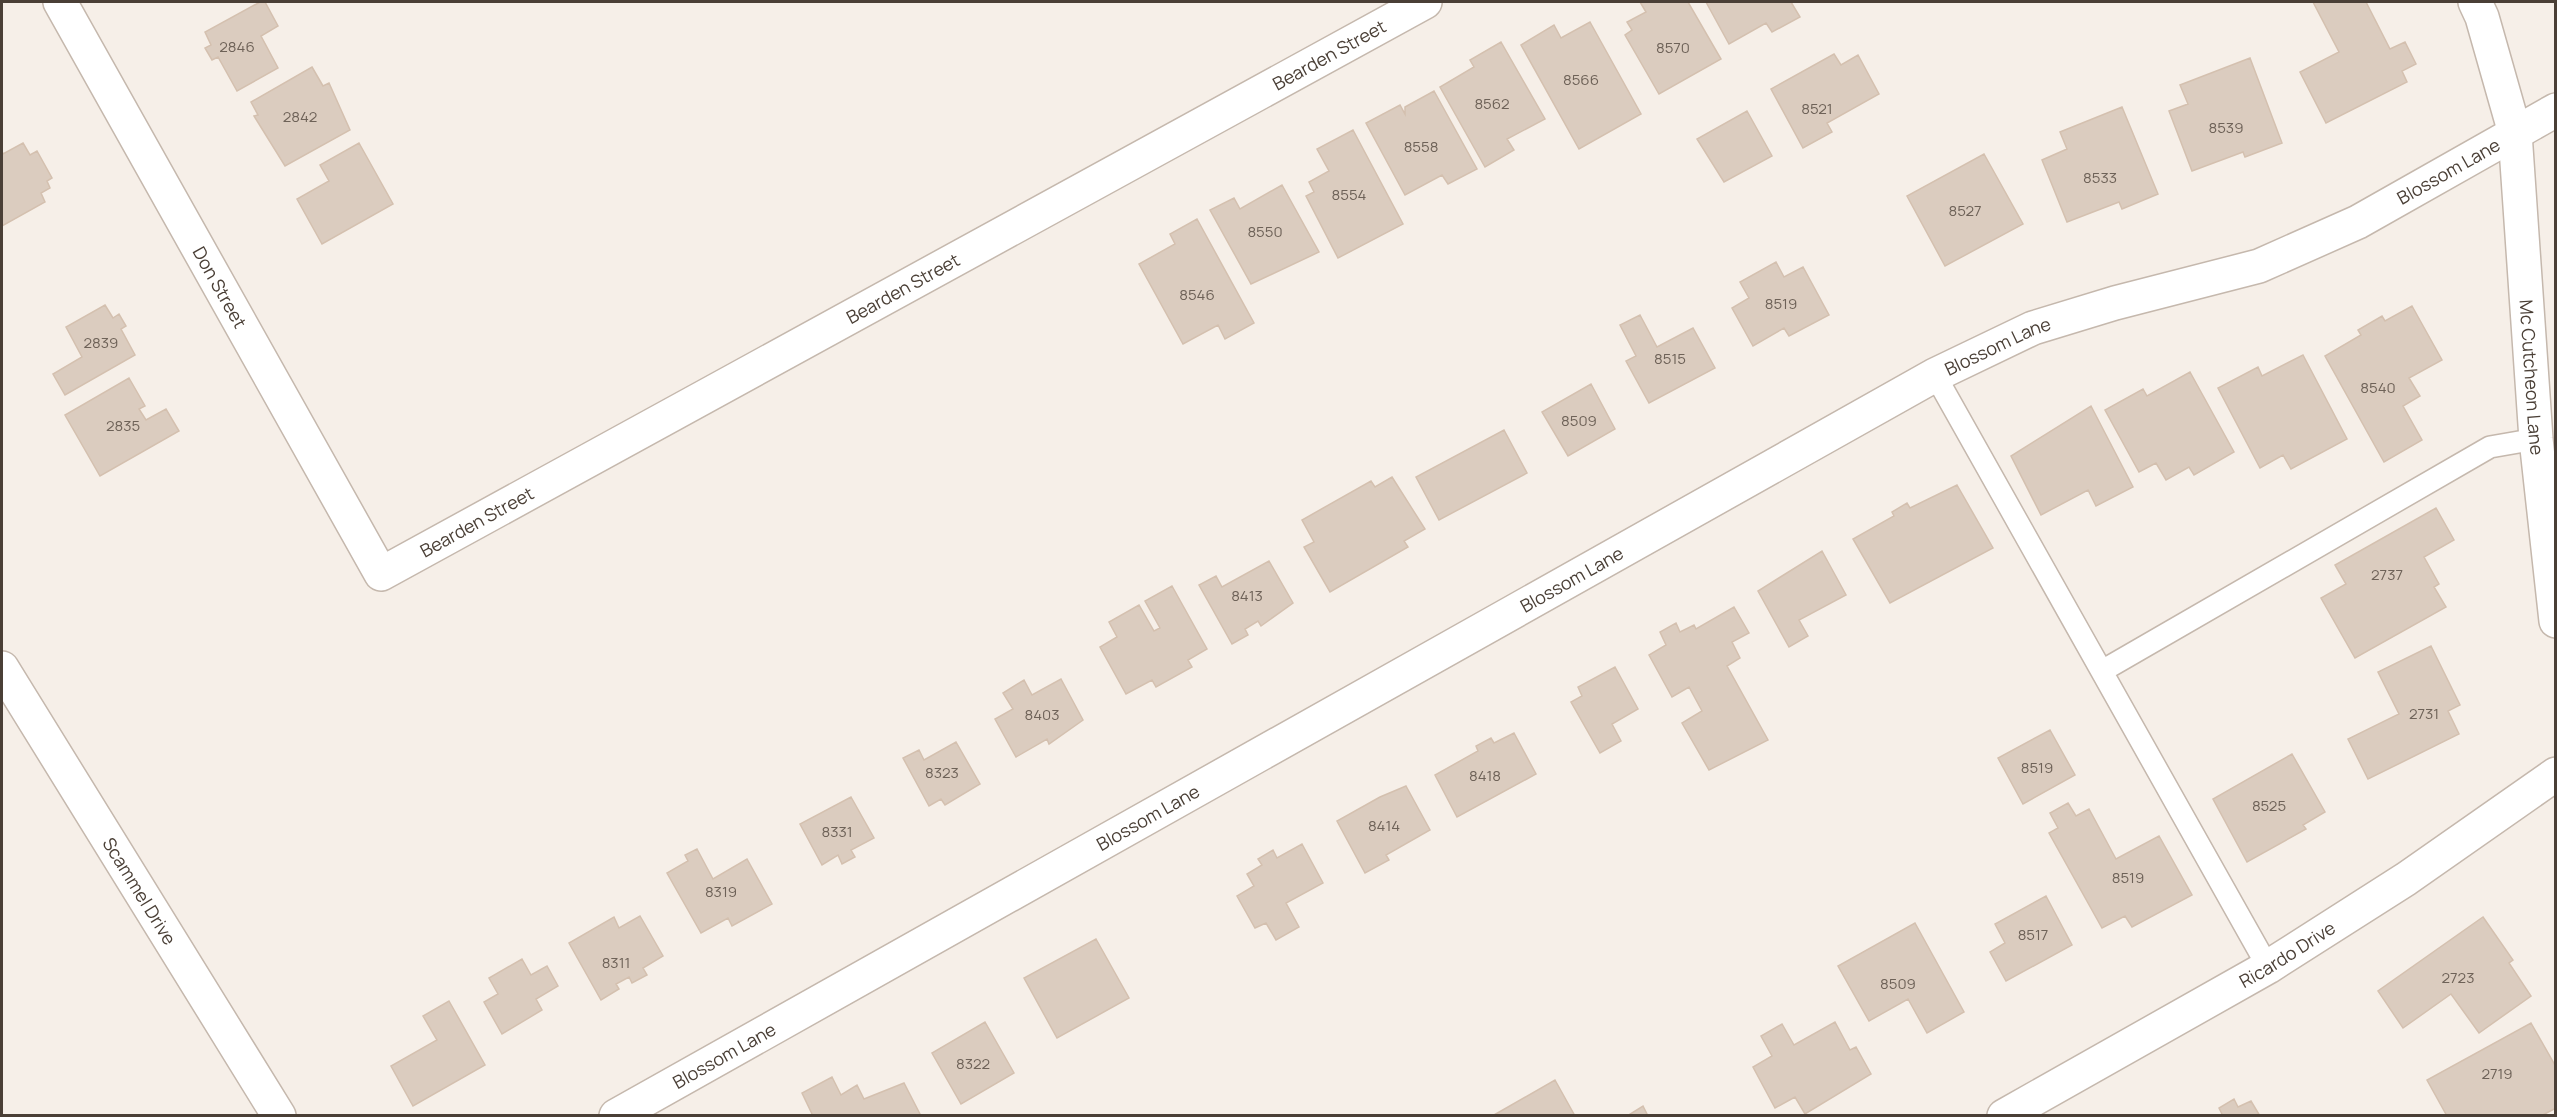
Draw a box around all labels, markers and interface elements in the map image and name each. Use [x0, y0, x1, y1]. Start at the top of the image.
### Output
street label: Bearden Street [1268, 14, 1390, 95]
house number: 2846 [219, 36, 255, 57]
house number: 8570 [1656, 37, 1690, 58]
house number: 8566 [1563, 69, 1599, 90]
house number: 8562 [1474, 93, 1510, 114]
house number: 8521 [1801, 98, 1833, 119]
house number: 2842 [283, 106, 317, 127]
house number: 8539 [2209, 117, 2243, 138]
street label: Blossom Lane [2392, 132, 2504, 210]
house number: 8558 [1404, 136, 1438, 157]
house number: 8533 [2083, 167, 2117, 188]
house number: 8554 [1332, 184, 1367, 205]
house number: 8527 [1948, 200, 1982, 221]
house number: 8550 [1247, 221, 1283, 242]
street label: Don Street [188, 242, 253, 332]
street label: Bearden Street [842, 247, 964, 329]
house number: 8546 [1179, 284, 1215, 305]
house number: 8519 [1765, 293, 1797, 314]
street label: Mc Cutcheon Lane [2514, 299, 2550, 456]
street label: Blossom Lane [1940, 311, 2053, 381]
house number: 2839 [84, 332, 118, 353]
house number: 8515 [1654, 348, 1686, 369]
house number: 8540 [2360, 377, 2396, 398]
house number: 8509 [1561, 410, 1597, 431]
house number: 2835 [106, 415, 140, 436]
street label: Bearden Street [416, 481, 538, 562]
street label: Blossom Lane [1516, 541, 1627, 618]
house number: 2737 [2371, 564, 2403, 585]
house number: 8413 [1231, 585, 1263, 606]
house number: 2731 [2409, 703, 2439, 724]
house number: 8403 [1025, 704, 1060, 725]
house number: 8519 [2021, 757, 2053, 778]
house number: 8323 [925, 762, 959, 783]
house number: 8418 [1469, 765, 1501, 786]
street label: Blossom Lane [1092, 779, 1204, 856]
house number: 8525 [2252, 795, 2286, 816]
house number: 8414 [1368, 815, 1400, 836]
house number: 8331 [821, 821, 853, 842]
street label: Scammel Drive [98, 833, 182, 949]
house number: 8519 [2112, 867, 2144, 888]
house number: 8319 [705, 881, 737, 902]
street label: Ricardo Drive [2235, 915, 2340, 993]
house number: 8517 [2018, 924, 2048, 945]
house number: 8311 [602, 952, 630, 973]
house number: 2723 [2442, 967, 2474, 988]
house number: 8509 [1880, 973, 1916, 994]
street label: Blossom Lane [668, 1017, 780, 1094]
house number: 8322 [956, 1053, 990, 1074]
house number: 2719 [2481, 1063, 2513, 1084]

